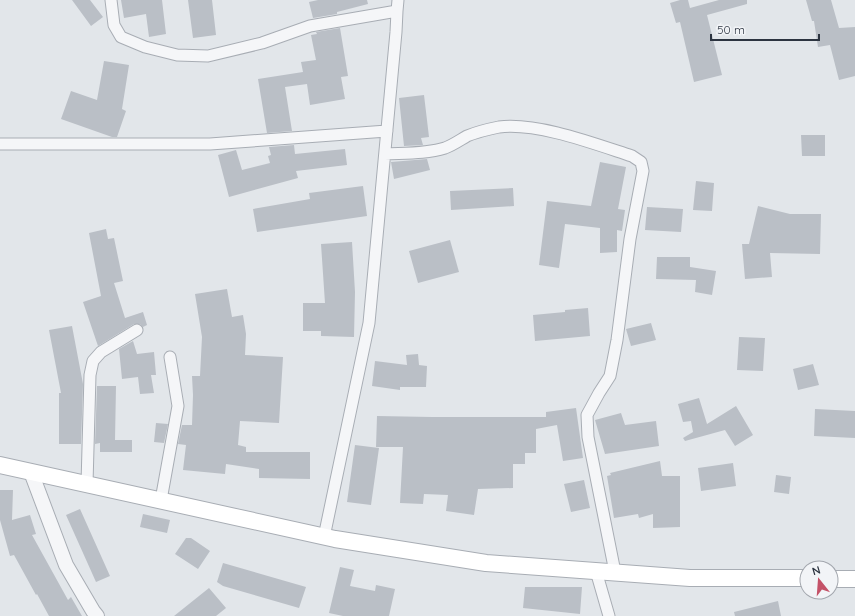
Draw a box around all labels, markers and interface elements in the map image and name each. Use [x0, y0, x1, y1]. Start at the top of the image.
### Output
scale bar [711, 16, 819, 42]
text: 50 m [717, 22, 745, 37]
north arrow [799, 560, 839, 600]
text: N [810, 563, 822, 578]

